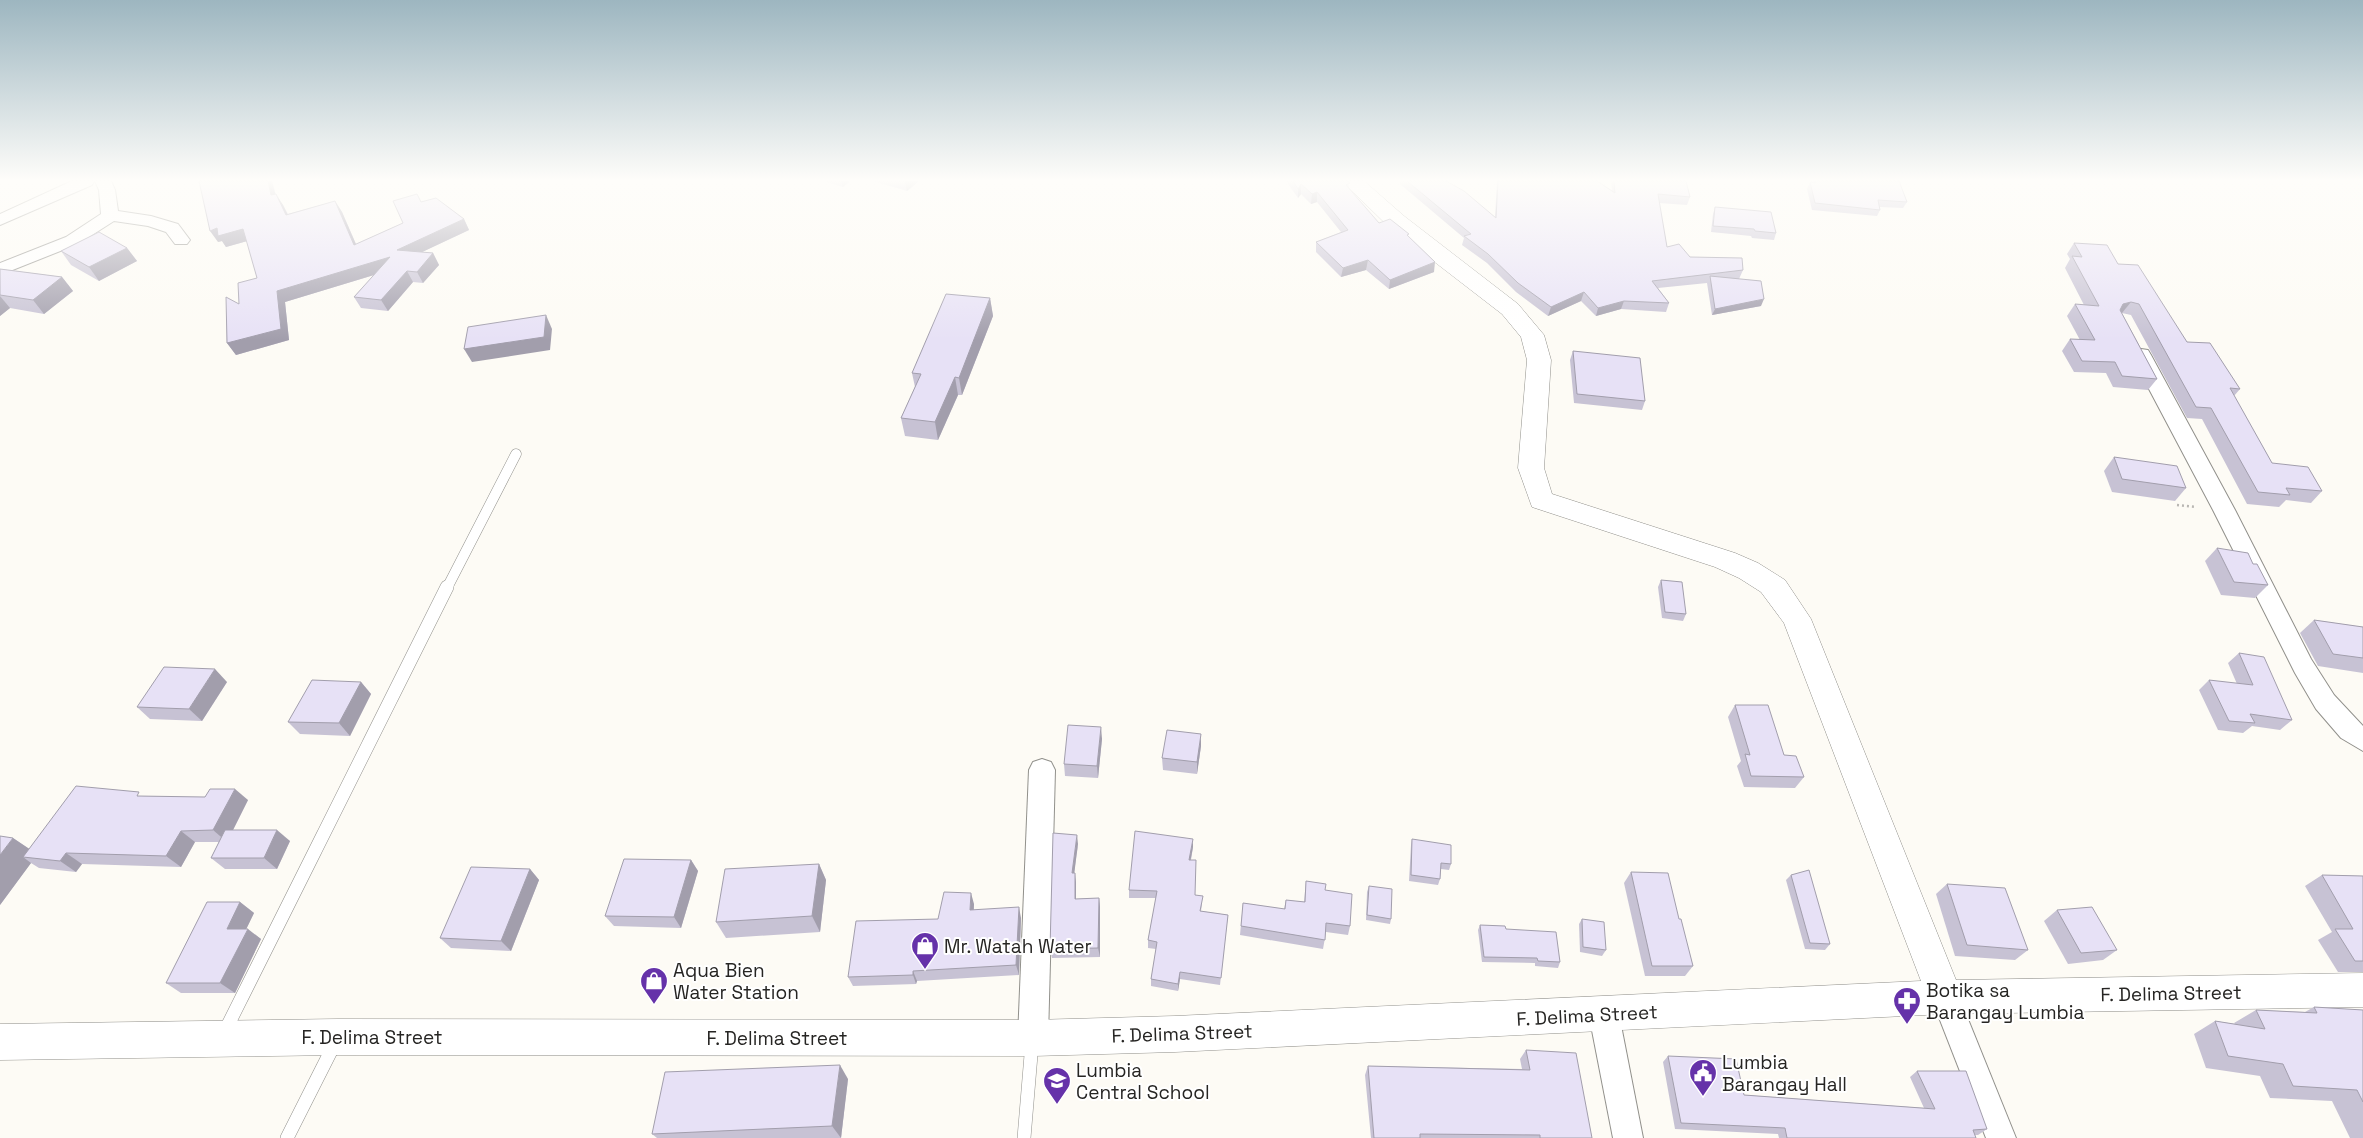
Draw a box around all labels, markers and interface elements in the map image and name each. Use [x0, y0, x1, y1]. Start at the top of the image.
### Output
shop icon: Mr. Watah Water [910, 931, 940, 970]
place label: Mr. Watah Water [944, 934, 1092, 959]
place label: Aqua Bien Water Station [673, 958, 799, 1005]
shop icon: Aqua Bien Water Station [639, 966, 669, 1005]
place label: Botika sa Barangay Lumbia [1926, 978, 2084, 1025]
street label: F. Delima Street [2100, 980, 2242, 1007]
pharmacy icon: Botika sa Barangay Lumbia [1892, 986, 1922, 1025]
street label: F. Delima Street [1516, 999, 1658, 1032]
street label: F. Delima Street [1111, 1019, 1253, 1048]
street label: F. Delima Street [301, 1025, 443, 1050]
street label: F. Delima Street [706, 1026, 848, 1051]
place label: Lumbia Barangay Hall [1722, 1050, 1847, 1097]
place label: Lumbia Central School [1076, 1058, 1210, 1105]
public building icon: Lumbia Barangay Hall [1688, 1058, 1718, 1097]
school or university icon: Lumbia Central School [1042, 1066, 1072, 1105]

